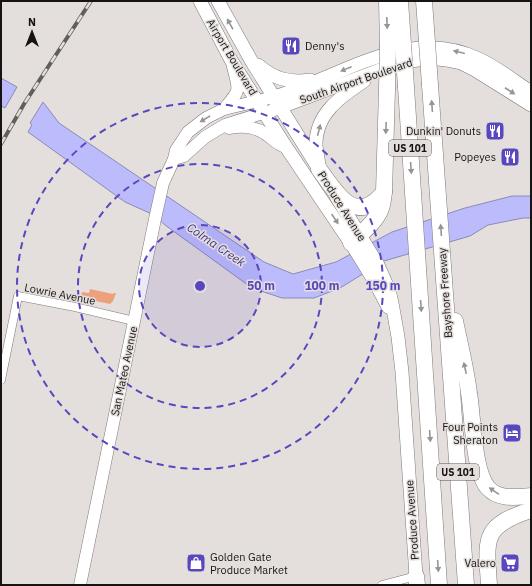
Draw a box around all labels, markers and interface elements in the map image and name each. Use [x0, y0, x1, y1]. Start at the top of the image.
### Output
north arrow [12, 12, 52, 52]
text: N [28, 15, 36, 29]
street label: Airport Boulevard [204, 16, 260, 98]
one-way arrow [384, 17, 391, 29]
one-way arrow [227, 18, 233, 30]
restaurant icon: Denny's [280, 35, 302, 57]
place label: Denny's [305, 39, 345, 53]
one-way arrow [453, 49, 465, 55]
street label: South Airport Boulevard [298, 55, 414, 107]
one-way arrow [340, 66, 352, 72]
one-way arrow [504, 87, 515, 95]
one-way arrow [428, 100, 435, 112]
one-way arrow [199, 116, 211, 123]
restaurant icon: Dunkin' Donuts [484, 120, 506, 142]
one-way arrow [383, 122, 389, 135]
one-way arrow [316, 124, 322, 136]
place label: Dunkin' Donuts [406, 124, 481, 138]
road number: US 101 [389, 140, 431, 156]
restaurant icon: Popeyes [499, 146, 521, 168]
place label: Popeyes [454, 150, 496, 164]
one-way arrow [408, 162, 415, 174]
street label: Produce Avenue [315, 168, 369, 244]
one-way arrow [331, 214, 339, 224]
water label: Colma Creek [184, 220, 249, 270]
one-way arrow [437, 224, 444, 236]
street label: Bayshore Freeway [435, 247, 455, 339]
text: 50 m [247, 278, 275, 293]
text: 100 m [304, 278, 340, 293]
text: 150 m [365, 278, 401, 293]
centre of rings [193, 279, 207, 293]
street label: Lowrie Avenue [23, 280, 97, 308]
one-way arrow [418, 300, 425, 312]
street label: San Mateo Avenue [108, 325, 140, 417]
one-way arrow [462, 361, 468, 374]
place label: Four Points Sheraton [442, 420, 498, 447]
hotel icon: Four Points Sheraton [501, 422, 523, 444]
one-way arrow [426, 430, 433, 442]
road number: US 101 [437, 464, 479, 480]
street label: Produce Avenue [402, 480, 422, 560]
one-way arrow [488, 487, 499, 495]
place label: Golden Gate Produce Market [210, 550, 288, 577]
shop icon: Golden Gate Produce Market [185, 552, 207, 574]
supermarket icon: Valero [499, 552, 521, 574]
place label: Valero [465, 556, 496, 570]
one-way arrow [435, 560, 441, 573]

